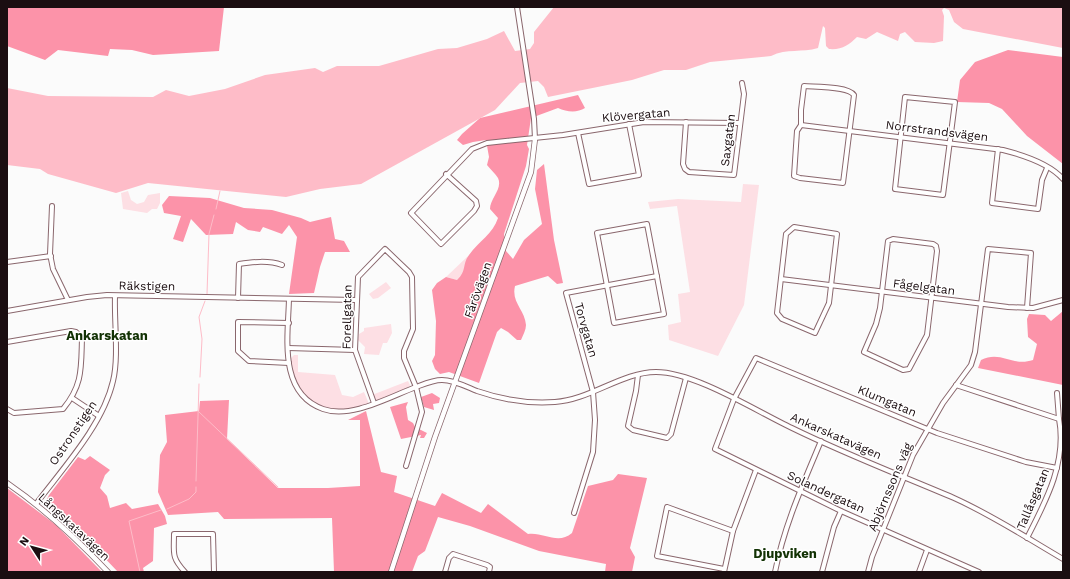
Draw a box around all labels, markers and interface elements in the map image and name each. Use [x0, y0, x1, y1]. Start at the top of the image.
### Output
street label: Klövergatan [601, 105, 671, 125]
street label: Saxgatan [718, 113, 738, 167]
street label: Norrstrandsvägen [885, 118, 989, 144]
street label: Fårövägen [461, 260, 495, 320]
street label: Fågelgatan [892, 276, 956, 298]
street label: Räkstigen [119, 279, 175, 293]
street label: Forellgatan [339, 284, 355, 350]
street label: Torvgatan [571, 301, 601, 359]
district label: Ankarskatan [66, 328, 148, 343]
street label: Klumgatan [855, 382, 919, 420]
street label: Ostronstigen [46, 398, 100, 468]
street label: Ankarskatavägen [788, 410, 884, 462]
street label: Abjörnssons väg [865, 440, 915, 533]
street label: Tallåsgatan [1014, 466, 1052, 532]
street label: Solandergatan [785, 468, 867, 516]
street label: Långskatavägen [35, 490, 113, 564]
north arrow [12, 527, 52, 567]
text: N [17, 534, 32, 549]
district label: Djupviken [753, 546, 817, 561]

